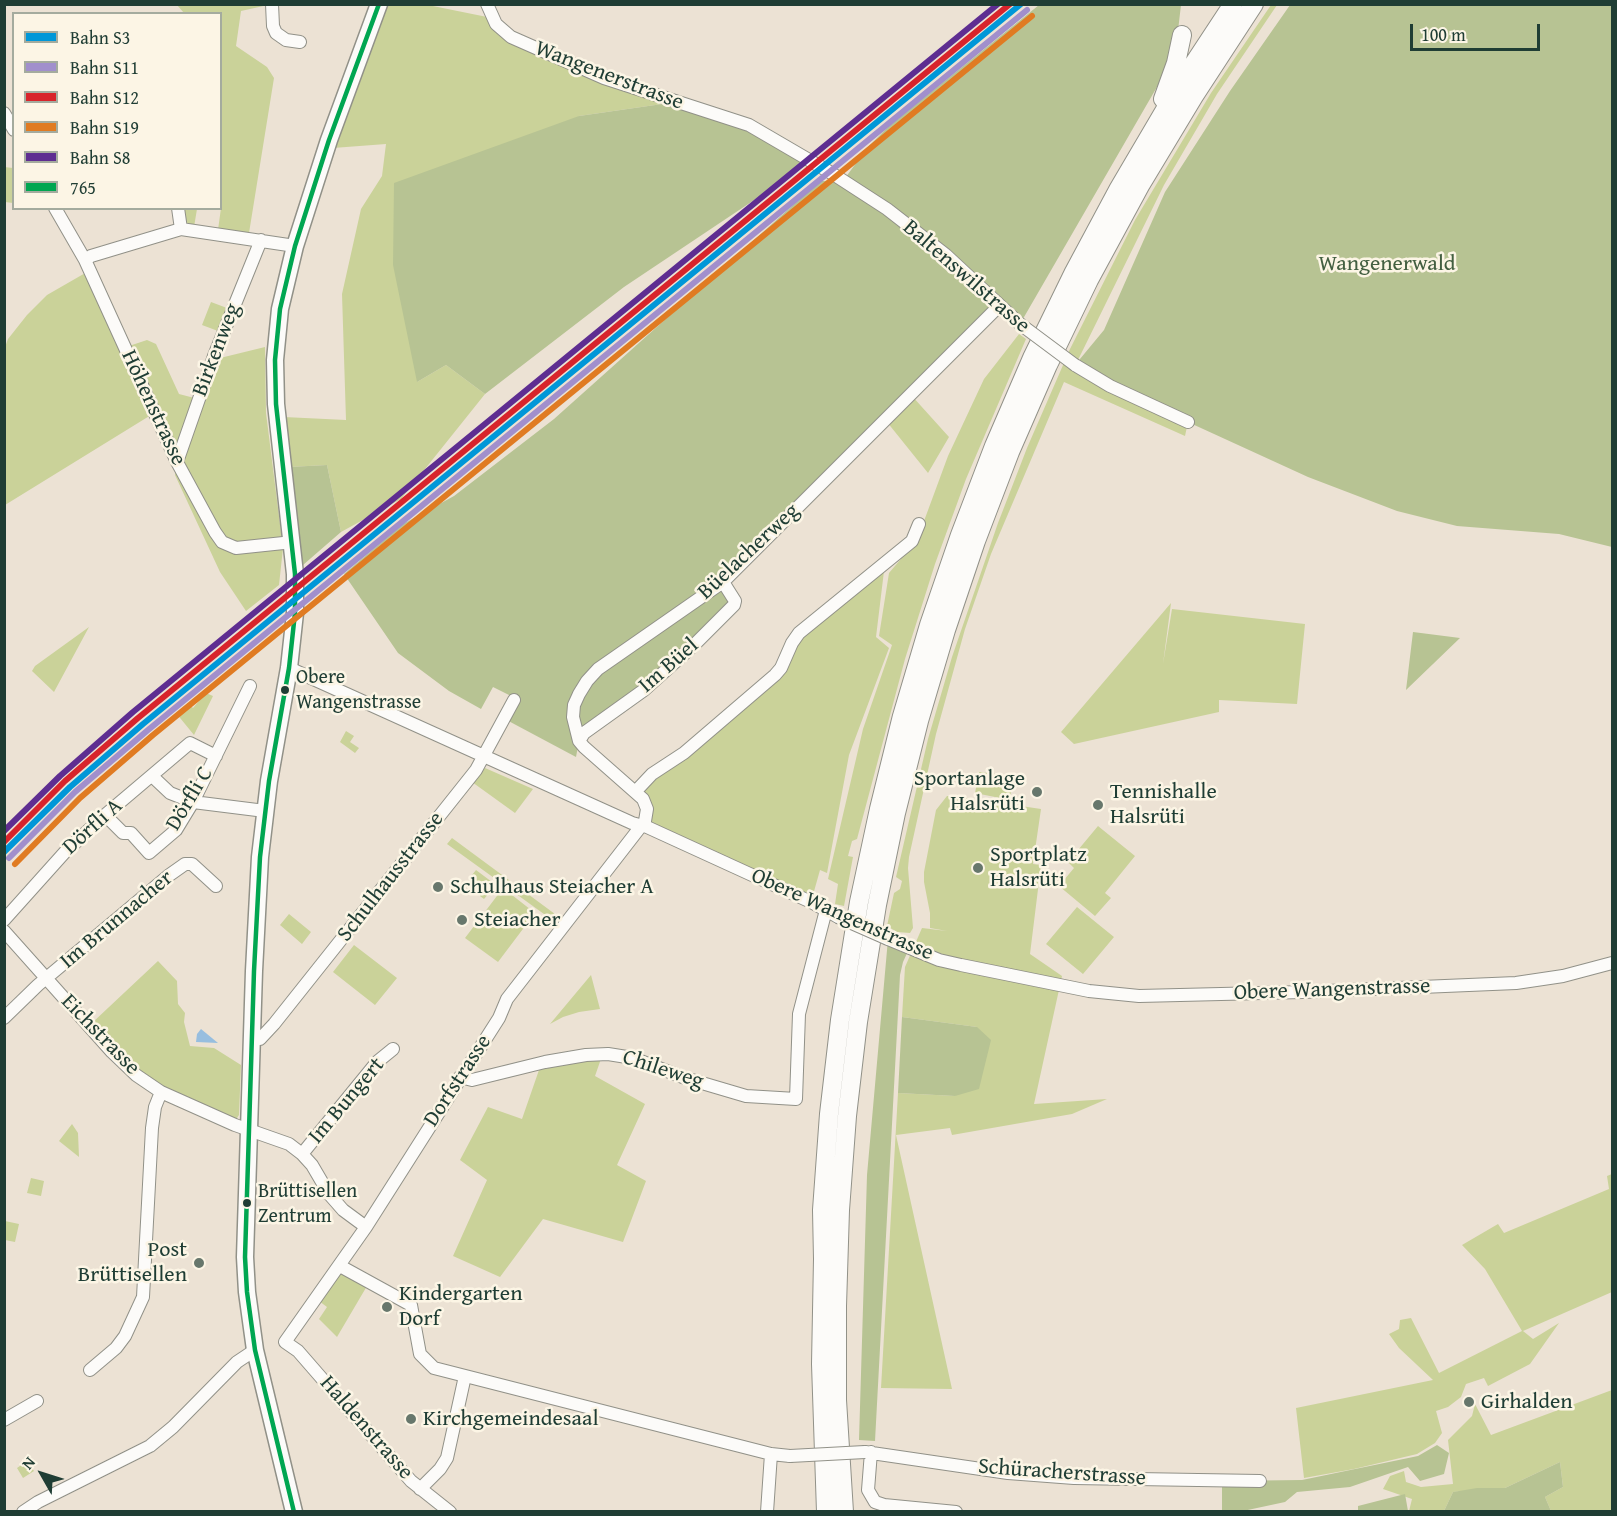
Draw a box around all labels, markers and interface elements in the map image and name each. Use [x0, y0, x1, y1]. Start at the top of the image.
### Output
legend [12, 12, 222, 210]
scale bar [1413, 12, 1544, 50]
text: 100 m [1421, 21, 1466, 48]
text: Bahn S3 [70, 24, 130, 51]
street label: Wangenerstrasse [531, 36, 687, 116]
text: Bahn S11 [70, 54, 139, 81]
text: Bahn S12 [70, 84, 139, 111]
text: Bahn S19 [70, 114, 139, 141]
text: Bahn S8 [70, 144, 130, 171]
text: 765 [70, 174, 96, 201]
street label: Baltenswilstrasse [897, 215, 1035, 339]
park label: Wangenerwald [1318, 251, 1456, 277]
street label: Birkenweg [187, 300, 247, 400]
street label: Höhenstrasse [115, 346, 191, 470]
street label: Büelacherweg [693, 498, 805, 606]
street label: Im Büel [634, 633, 704, 699]
place label: Obere Wangenstrasse [296, 666, 421, 713]
marker: Obere Wangenstrasse [279, 684, 291, 696]
street label: Dörfli C [161, 762, 219, 836]
place label: Sportanlage Halsrüti [914, 766, 1025, 818]
place label: Tennishalle Halsrüti [1110, 779, 1217, 830]
marker: Sportanlage Halsrüti [1030, 785, 1044, 799]
street label: Dörfli A [58, 793, 128, 861]
marker: Tennishalle Halsrüti [1091, 798, 1105, 812]
street label: Schulhausstrasse [332, 807, 450, 947]
place label: Sportplatz Halsrüti [990, 842, 1087, 894]
marker: Sportplatz Halsrüti [971, 861, 985, 875]
street label: Obere Wangenstrasse [747, 863, 937, 967]
street label: Im Brunnacher [55, 865, 179, 975]
place label: Schulhaus Steiacher A [450, 874, 654, 900]
marker: Schulhaus Steiacher A [431, 880, 445, 894]
place label: Steiacher [474, 907, 561, 933]
marker: Steiacher [455, 913, 469, 927]
street label: Obere Wangenstrasse [1233, 973, 1431, 1007]
street label: Eichstrasse [55, 989, 145, 1081]
street label: Dorfstrasse [419, 1030, 497, 1132]
street label: Chileweg [619, 1045, 707, 1095]
street label: Im Bungert [303, 1053, 391, 1149]
place label: Brüttisellen Zentrum [258, 1180, 357, 1227]
marker: Brüttisellen Zentrum [241, 1197, 253, 1209]
place label: Post Brüttisellen [78, 1237, 187, 1288]
marker: Post Brüttisellen [192, 1256, 206, 1270]
place label: Kindergarten Dorf [399, 1281, 523, 1332]
marker: Kindergarten Dorf [380, 1300, 394, 1314]
street label: Haldenstrasse [314, 1371, 418, 1485]
place label: Girhalden [1481, 1389, 1573, 1415]
marker: Girhalden [1462, 1395, 1476, 1409]
place label: Kirchgemeindesaal [423, 1406, 599, 1432]
marker: Kirchgemeindesaal [404, 1412, 418, 1426]
north arrow [12, 1444, 72, 1504]
text: N [15, 1451, 41, 1474]
street label: Schüracherstrasse [977, 1454, 1147, 1492]

